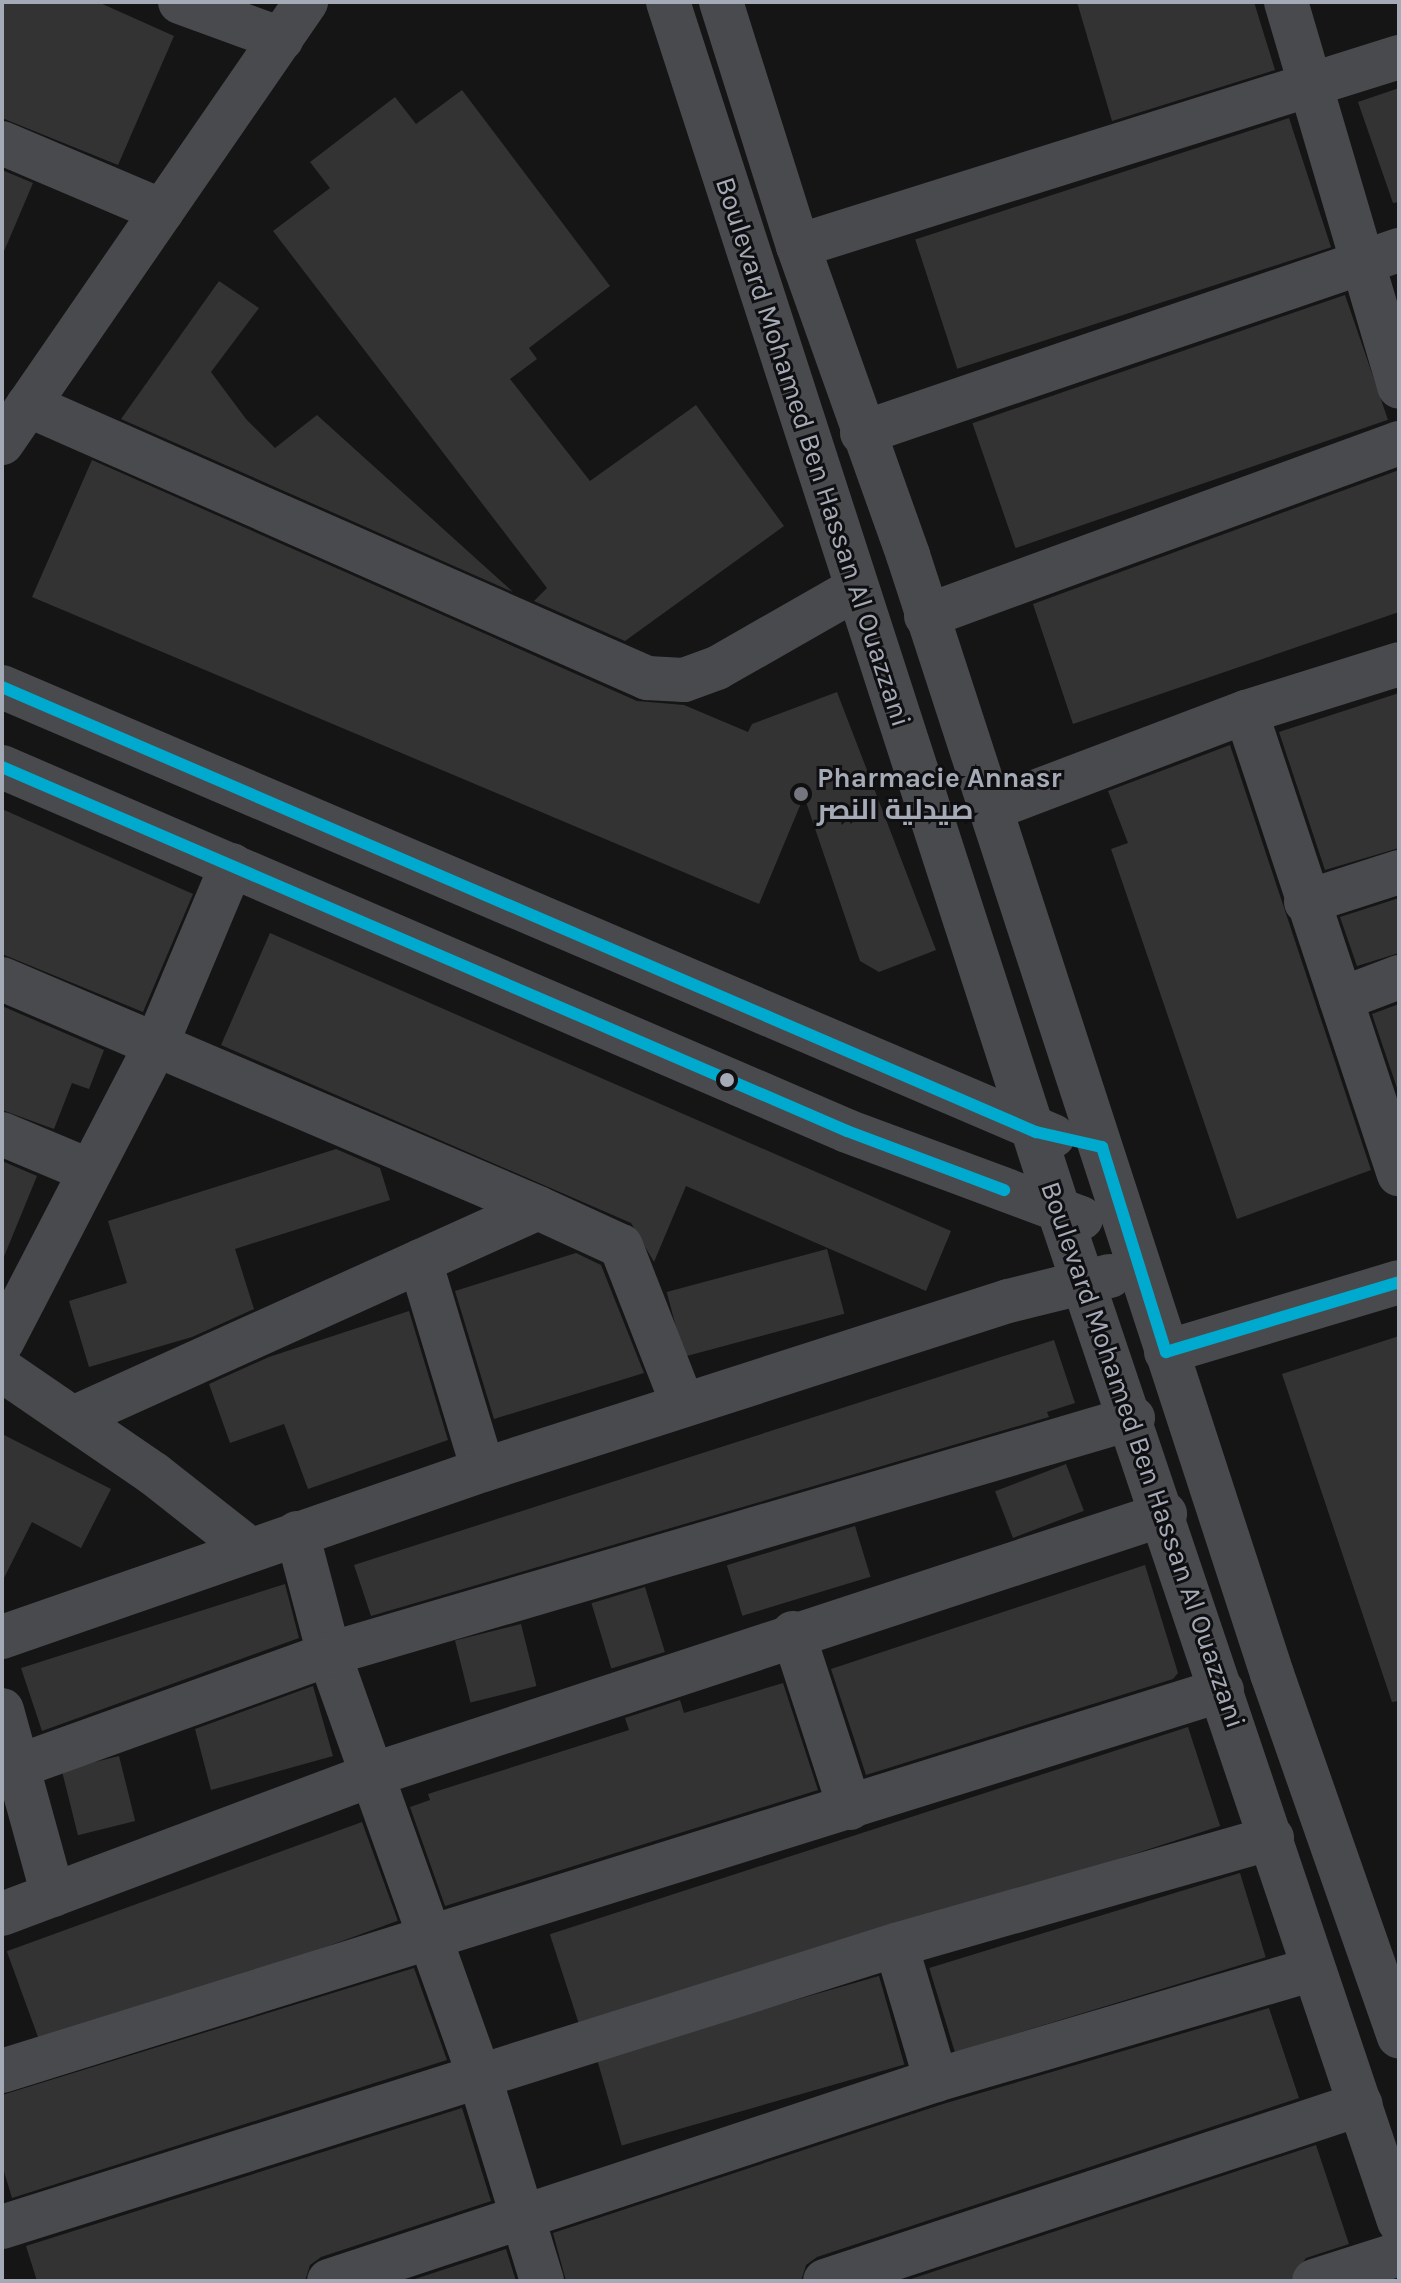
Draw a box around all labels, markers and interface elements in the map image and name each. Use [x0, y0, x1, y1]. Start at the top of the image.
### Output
street label: Boulevard Mohamed Ben Hassan Al Ouazzani [708, 173, 918, 731]
place label: Pharmacie Annasr صيدلية النصر [817, 761, 1061, 827]
marker: Pharmacie Annasr صيدلية النصر [792, 785, 810, 803]
unlabelled marker [719, 1072, 735, 1088]
street label: Boulevard Mohamed Ben Hassan Al Ouazzani [1033, 1177, 1253, 1733]

